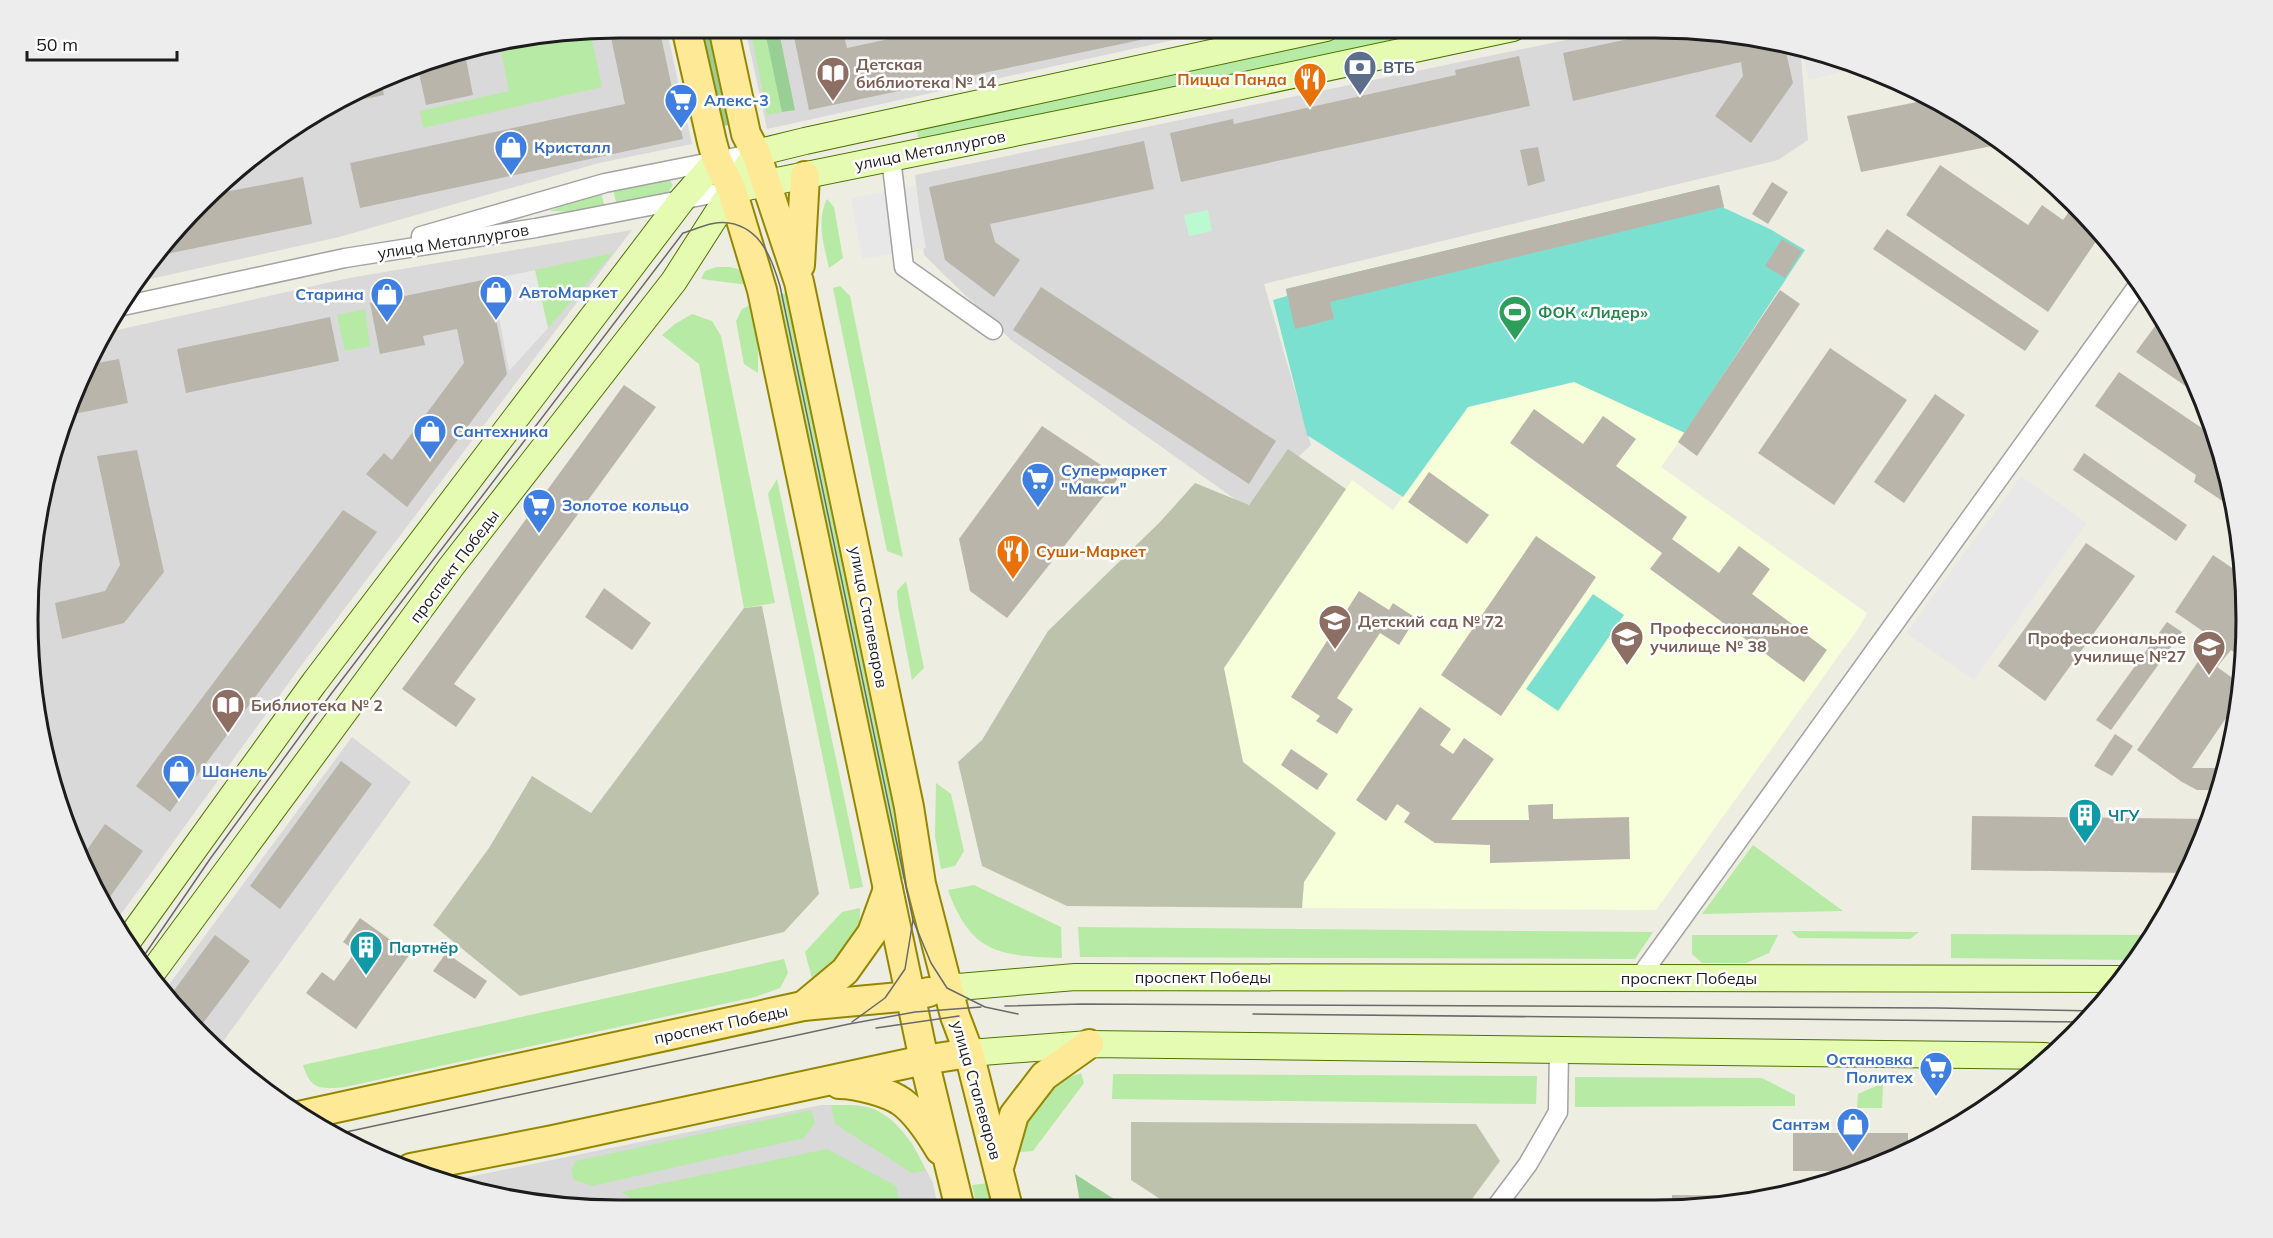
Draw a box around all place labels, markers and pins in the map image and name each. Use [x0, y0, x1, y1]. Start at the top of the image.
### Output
bank icon: ВТБ [1342, 49, 1378, 96]
place label: Детская библиотека № 14 [856, 54, 997, 92]
library icon: Детская библиотека № 14 [815, 55, 851, 102]
place label: ВТБ [1383, 57, 1415, 77]
restaurant icon: Пицца Панда [1292, 61, 1328, 108]
place label: Пицца Панда [1177, 69, 1287, 89]
supermarket icon: Алекс-3 [663, 82, 699, 129]
place label: Алекс-3 [704, 90, 769, 110]
shop icon: Кристалл [493, 129, 529, 176]
place label: Кристалл [534, 137, 611, 157]
shop icon: АвтоМаркет [478, 274, 514, 321]
shop icon: Старина [369, 276, 405, 323]
place label: АвтоМаркет [519, 282, 618, 302]
place label: Старина [295, 284, 364, 304]
sports icon: ФОК «Лидер» [1497, 294, 1533, 341]
place label: ФОК «Лидер» [1538, 302, 1648, 322]
shop icon: Сантехника [412, 413, 448, 460]
place label: Сантехника [453, 421, 548, 441]
place label: Супермаркет "Макси" [1061, 460, 1167, 498]
supermarket icon: Супермаркет "Макси" [1020, 461, 1056, 508]
supermarket icon: Золотое кольцо [521, 487, 557, 534]
place label: Золотое кольцо [562, 495, 689, 515]
restaurant icon: Суши-Маркет [995, 533, 1031, 580]
place label: Суши-Маркет [1036, 541, 1146, 561]
school or university icon: Детский сад № 72 [1317, 603, 1353, 650]
place label: Детский сад № 72 [1358, 611, 1504, 631]
place label: Профессиональное училище № 38 [1650, 618, 1808, 656]
school or university icon: Профессиональное училище № 38 [1609, 619, 1645, 666]
place label: Профессиональное училище №27 [2028, 628, 2186, 666]
school or university icon: Профессиональное училище №27 [2191, 629, 2227, 676]
library icon: Библиотека № 2 [210, 687, 246, 734]
place label: Библиотека № 2 [251, 695, 383, 715]
shop icon: Шанель [161, 753, 197, 800]
place label: Шанель [202, 761, 267, 781]
building icon: ЧГУ [2067, 797, 2103, 844]
place label: ЧГУ [2108, 805, 2141, 825]
building icon: Партнёр [348, 929, 384, 976]
place label: Партнёр [389, 937, 458, 957]
place label: Остановка Политех [1826, 1049, 1914, 1087]
supermarket icon: Остановка Политех [1918, 1050, 1954, 1097]
shop icon: Сантэм [1835, 1106, 1871, 1153]
place label: Сантэм [1772, 1114, 1830, 1134]

